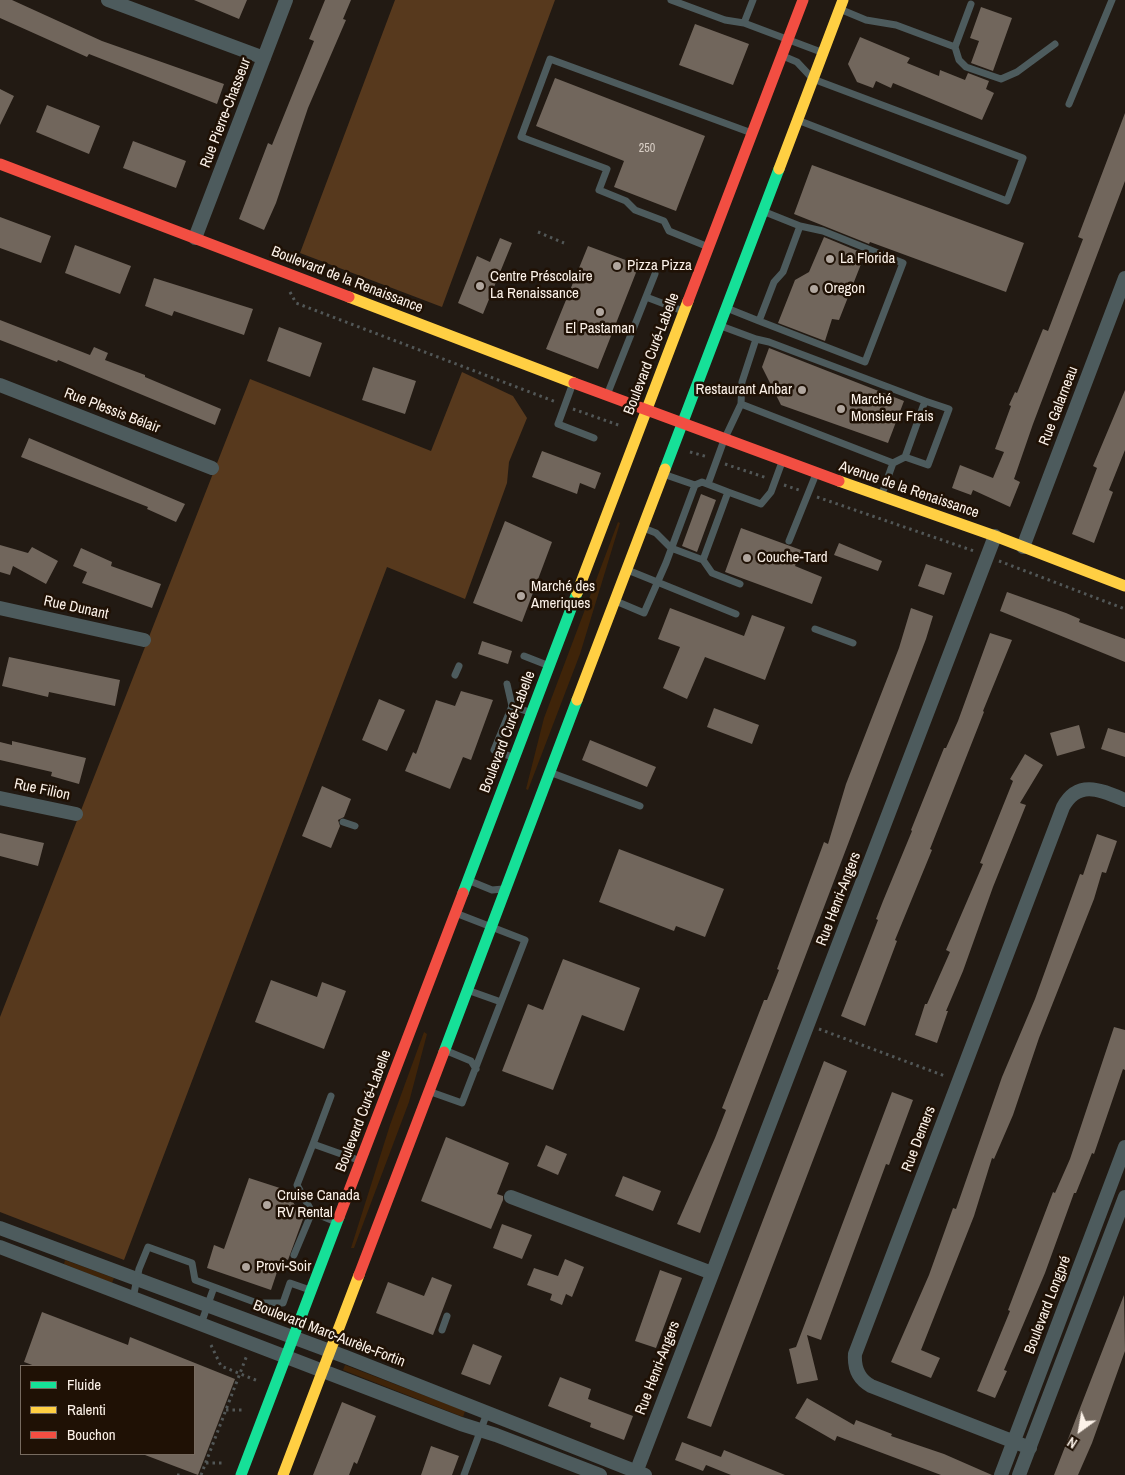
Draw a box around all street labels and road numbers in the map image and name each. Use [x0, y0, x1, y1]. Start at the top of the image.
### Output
street label: Rue Pierre-Chasseur [197, 56, 255, 170]
street label: Boulevard de la Renaissance [269, 243, 425, 317]
street label: Boulevard Curé-Labelle [620, 290, 684, 418]
street label: Rue Galarneau [1036, 364, 1082, 448]
street label: Rue Plessis Bélair [62, 384, 162, 438]
street label: Avenue de la Renaissance [837, 458, 981, 522]
street label: Rue Dunant [42, 592, 110, 624]
street label: Boulevard Curé-Labelle [476, 668, 540, 796]
street label: Rue Filion [12, 775, 72, 805]
street label: Rue Henri-Angers [813, 850, 865, 948]
street label: Boulevard Curé-Labelle [332, 1047, 396, 1175]
street label: Rue Demers [898, 1104, 940, 1174]
street label: Boulevard Longpré [1021, 1253, 1075, 1357]
street label: Boulevard Marc-Aurèle-Fortin [250, 1297, 408, 1371]
street label: Rue Henri-Angers [632, 1319, 684, 1417]

